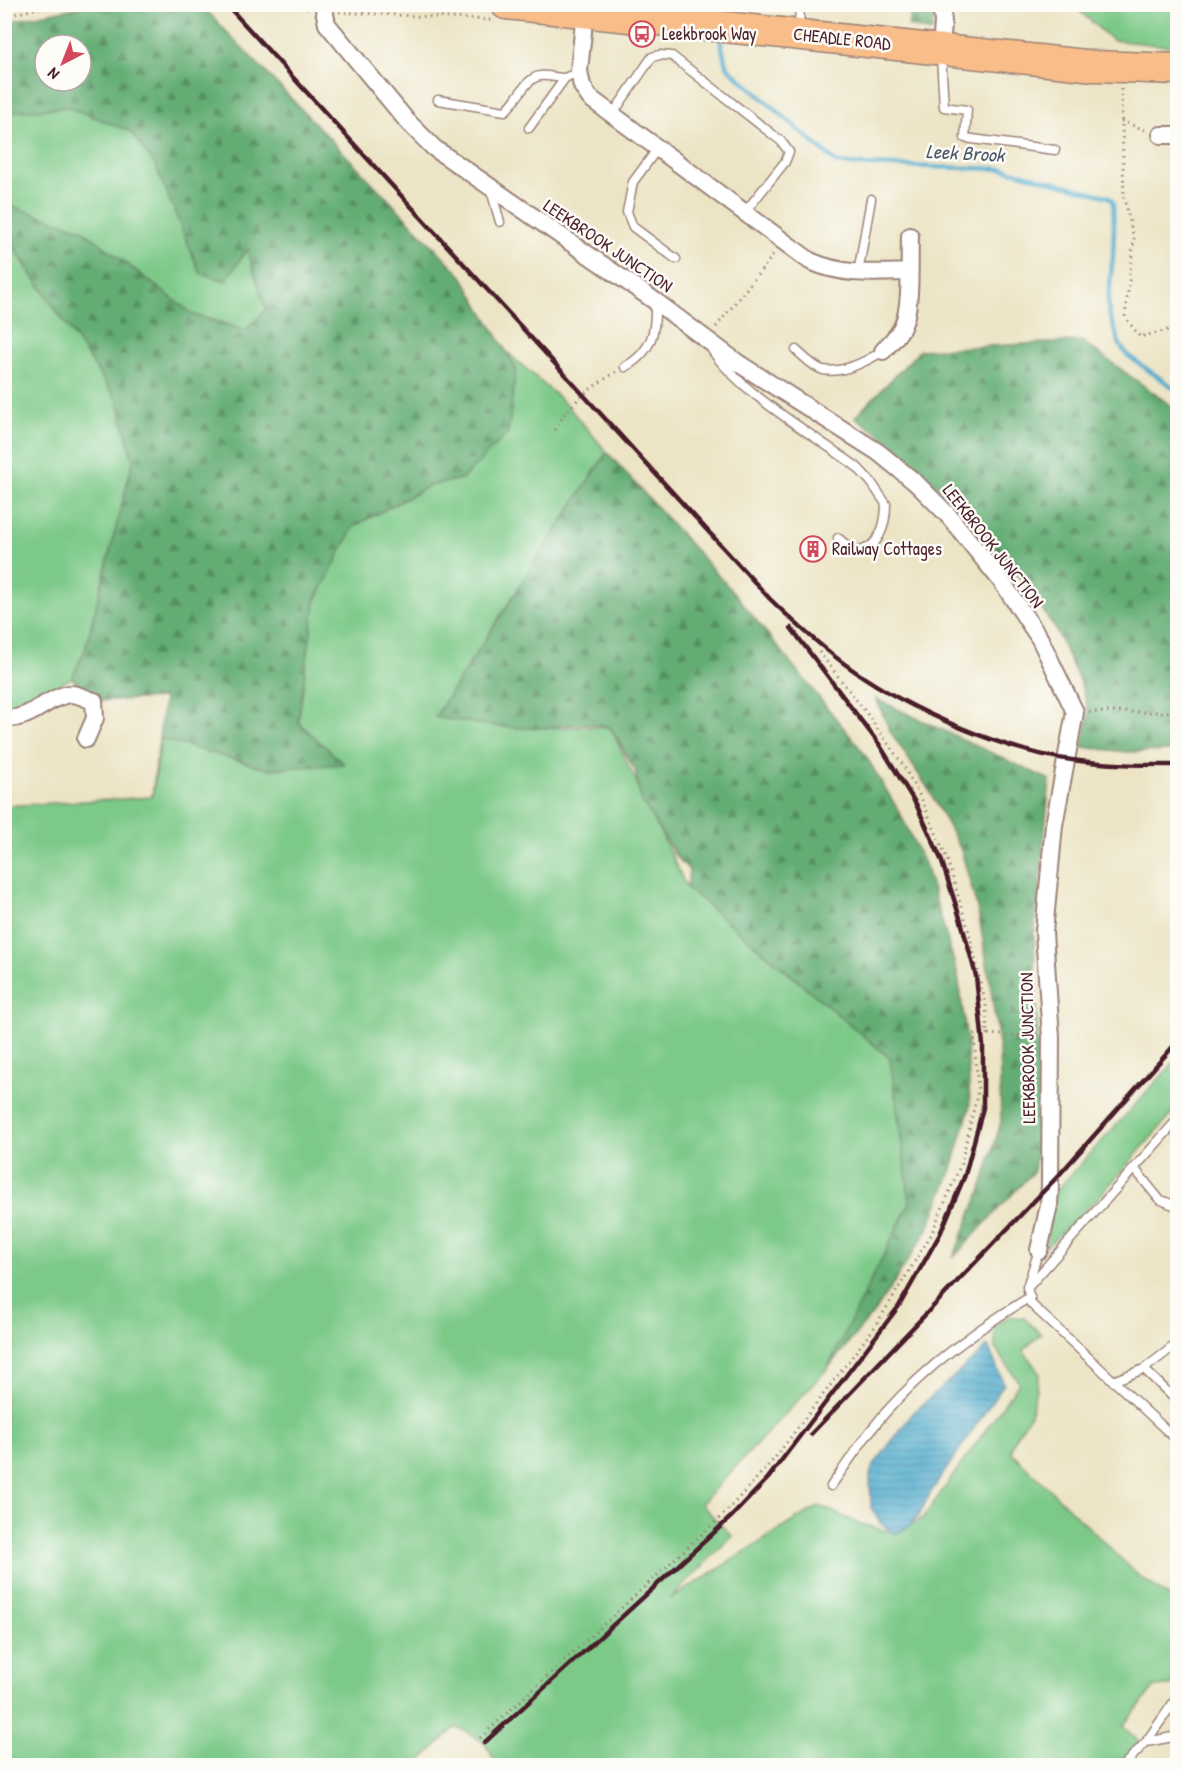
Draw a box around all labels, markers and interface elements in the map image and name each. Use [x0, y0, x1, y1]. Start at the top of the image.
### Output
bus stop icon: Leekbrook Way [627, 19, 657, 49]
place label: Leekbrook Way [662, 21, 757, 46]
street label: CHEADLE ROAD [792, 21, 892, 56]
north arrow [33, 33, 93, 93]
text: N [42, 63, 63, 85]
water label: Leek Brook [925, 137, 1007, 168]
street label: LEEKBROOK JUNCTION [539, 193, 678, 298]
street label: LEEKBROOK JUNCTION [937, 478, 1050, 613]
building icon: Railway Cottages [798, 534, 828, 564]
place label: Railway Cottages [832, 536, 942, 561]
street label: LEEKBROOK JUNCTION [1014, 972, 1041, 1124]

